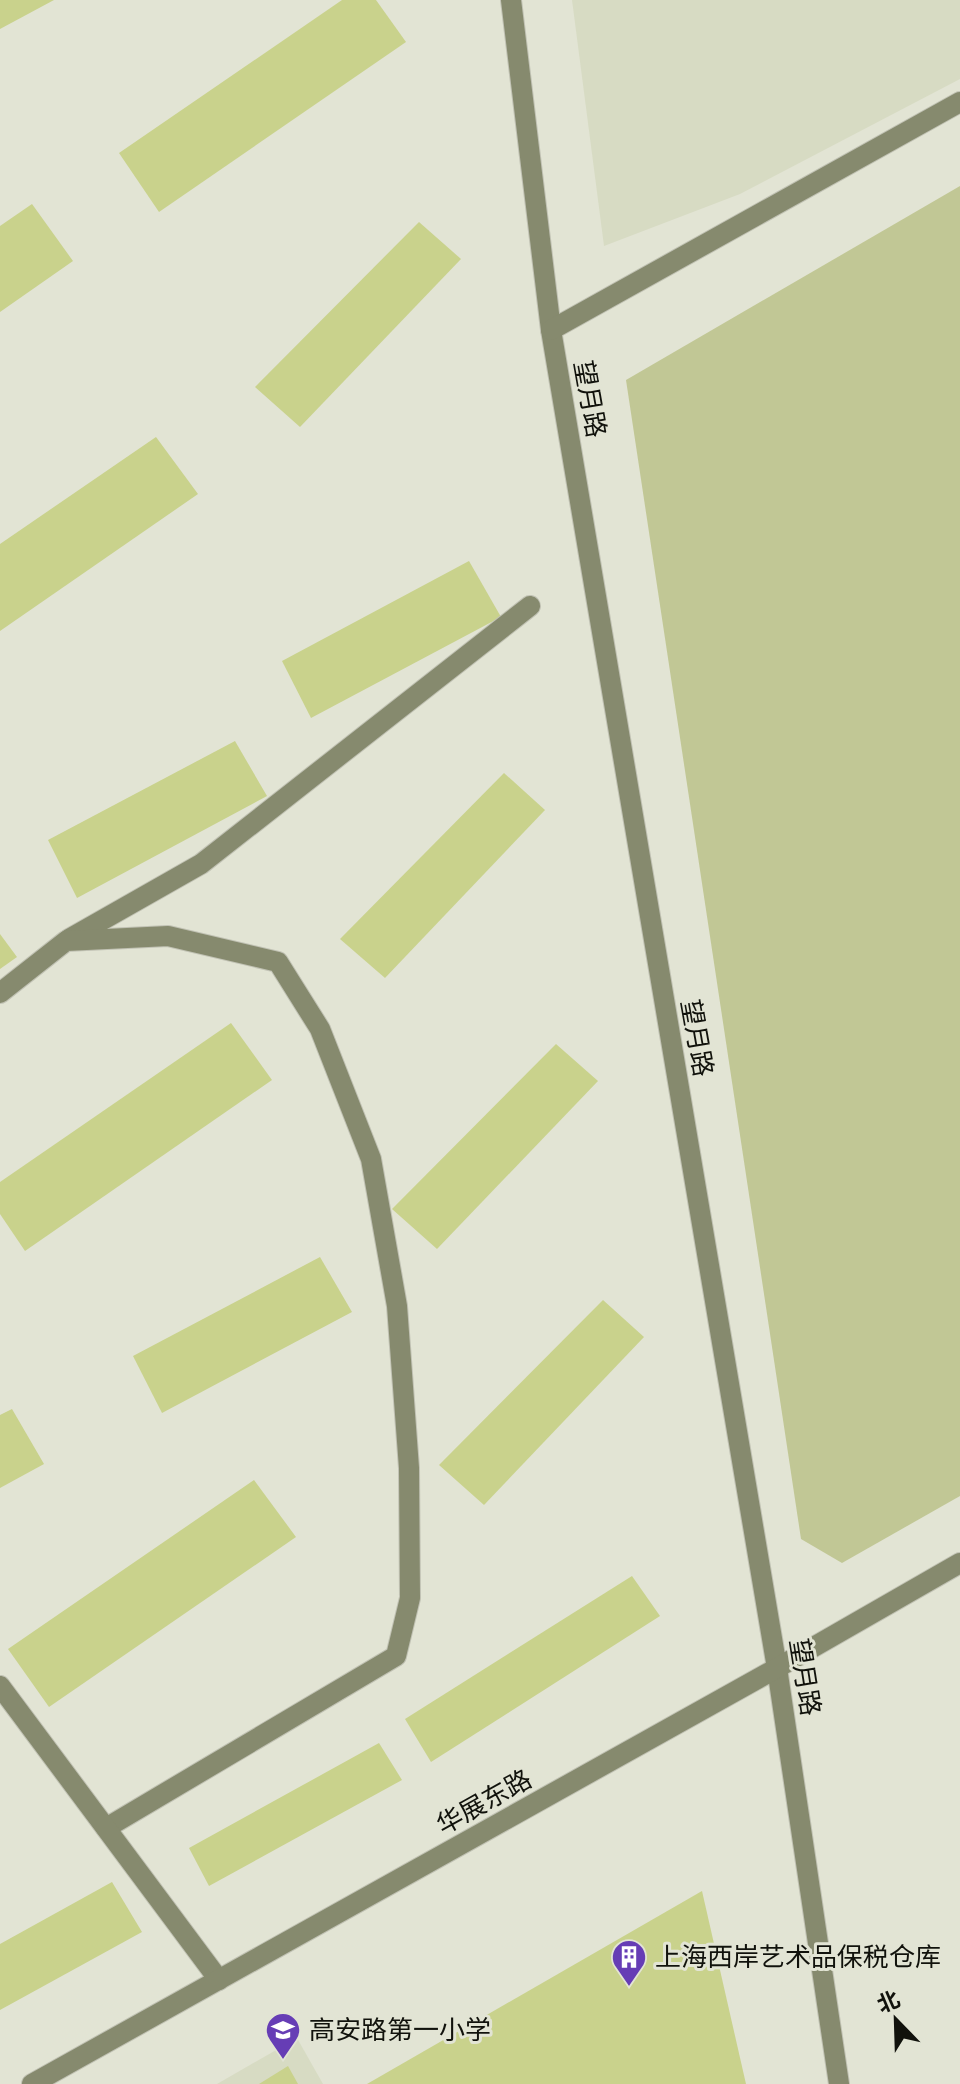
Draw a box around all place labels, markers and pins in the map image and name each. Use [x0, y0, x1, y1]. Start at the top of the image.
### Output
building icon: 上海西岸艺术品保税仓库 [610, 1938, 648, 1988]
place label: 上海西岸艺术品保税仓库 [655, 1940, 941, 1975]
school or university icon: 高安路第一小学 [264, 2011, 302, 2061]
place label: 高安路第一小学 [309, 2013, 491, 2048]

